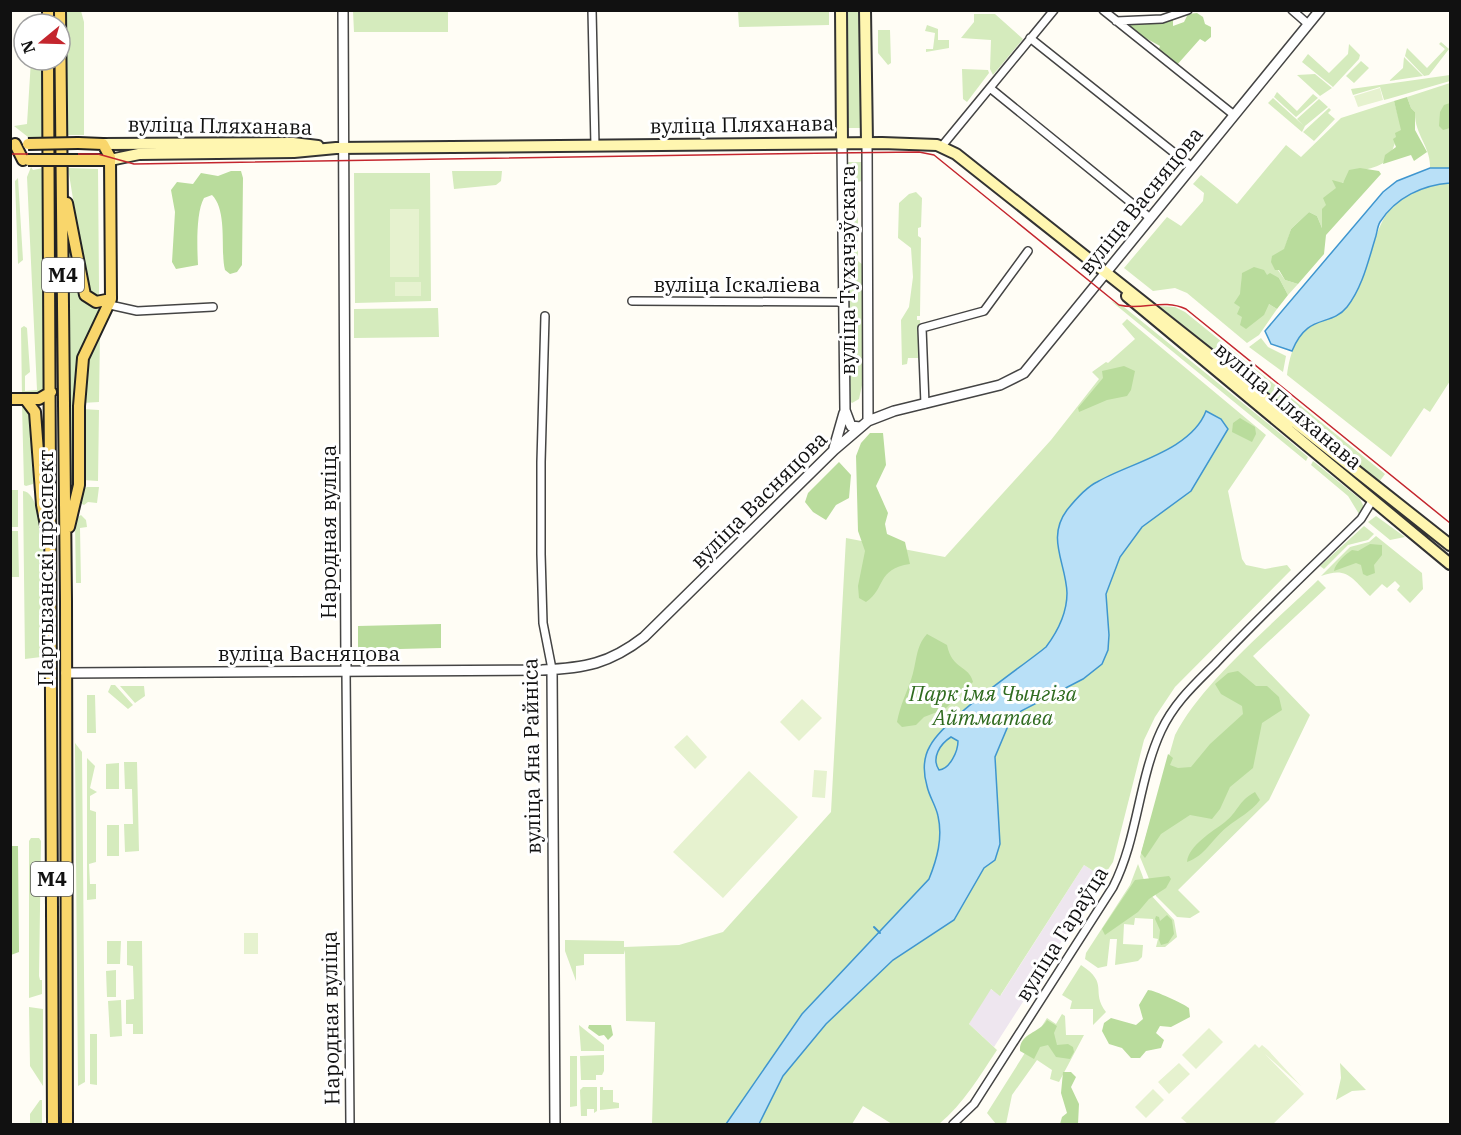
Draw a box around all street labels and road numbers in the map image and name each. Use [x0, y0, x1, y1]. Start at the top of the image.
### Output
street label: вуліца Пляханава [649, 108, 835, 140]
street label: вуліца Пляханава [127, 109, 313, 141]
street label: вуліца Васняцова [1072, 121, 1209, 280]
street label: вуліца Тухачэўскага [833, 165, 861, 375]
road number: М4 [42, 258, 84, 292]
street label: вуліца Іскаліева [653, 270, 821, 298]
street label: вуліца Пляханава [1209, 335, 1368, 475]
street label: вуліца Васняцова [684, 425, 833, 574]
street label: Народная вуліца [314, 445, 342, 619]
street label: Партызанскі праспект [31, 450, 59, 686]
street label: вуліца Васняцова [218, 639, 400, 667]
street label: вуліца Яна Райніса [515, 658, 547, 854]
street label: вуліца Гараўца [1008, 861, 1114, 1006]
road number: М4 [31, 862, 73, 896]
street label: Народная вуліца [314, 931, 346, 1105]

